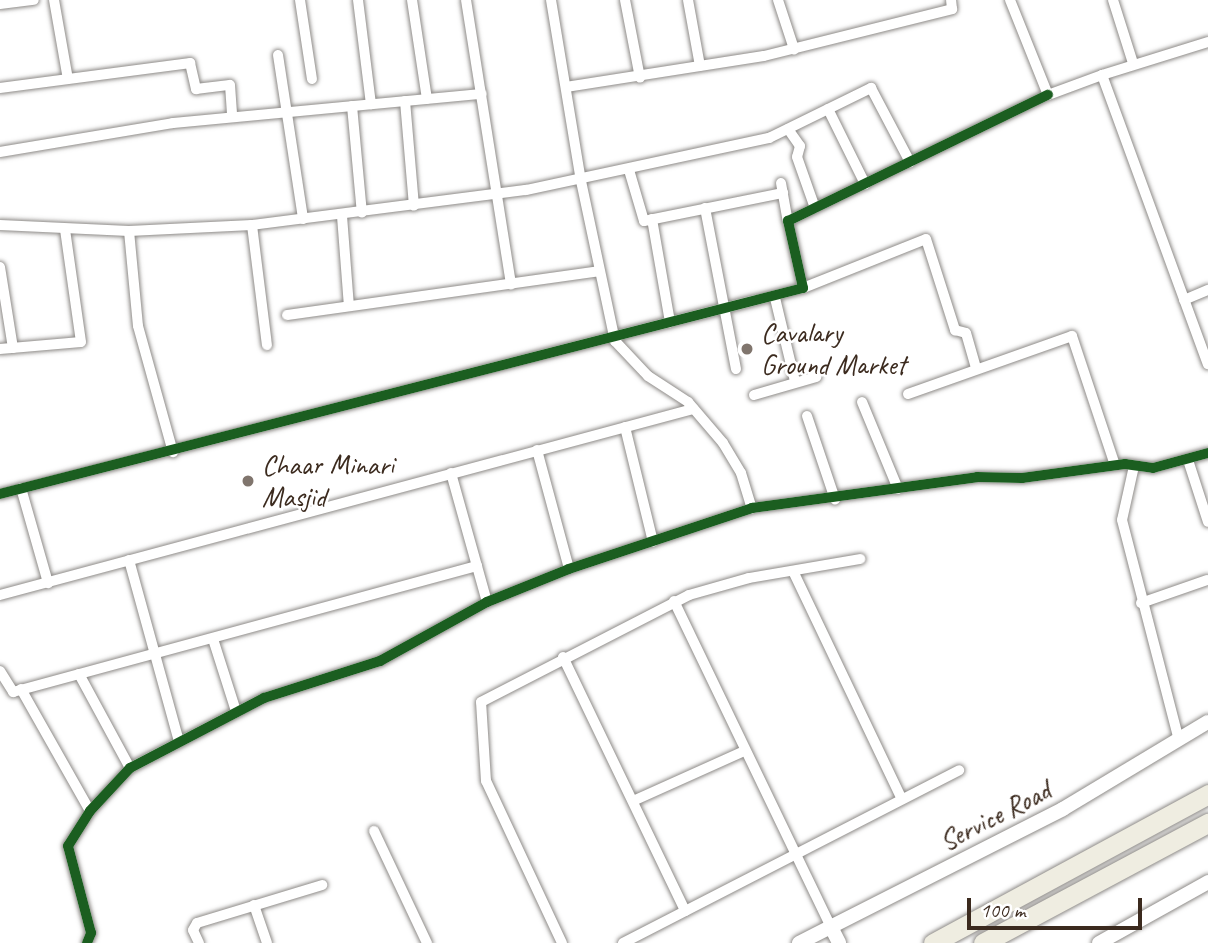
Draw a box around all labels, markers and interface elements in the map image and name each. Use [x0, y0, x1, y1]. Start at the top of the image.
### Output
place label: Cavalary Ground Market [761, 316, 906, 382]
marker: Cavalary Ground Market [739, 341, 755, 357]
place label: Chaar Minari Masjid [262, 448, 393, 514]
marker: Chaar Minari Masjid [240, 473, 256, 489]
street label: Service Road [934, 774, 1056, 858]
scale bar [970, 884, 1145, 928]
text: 100 m [980, 897, 1025, 923]

